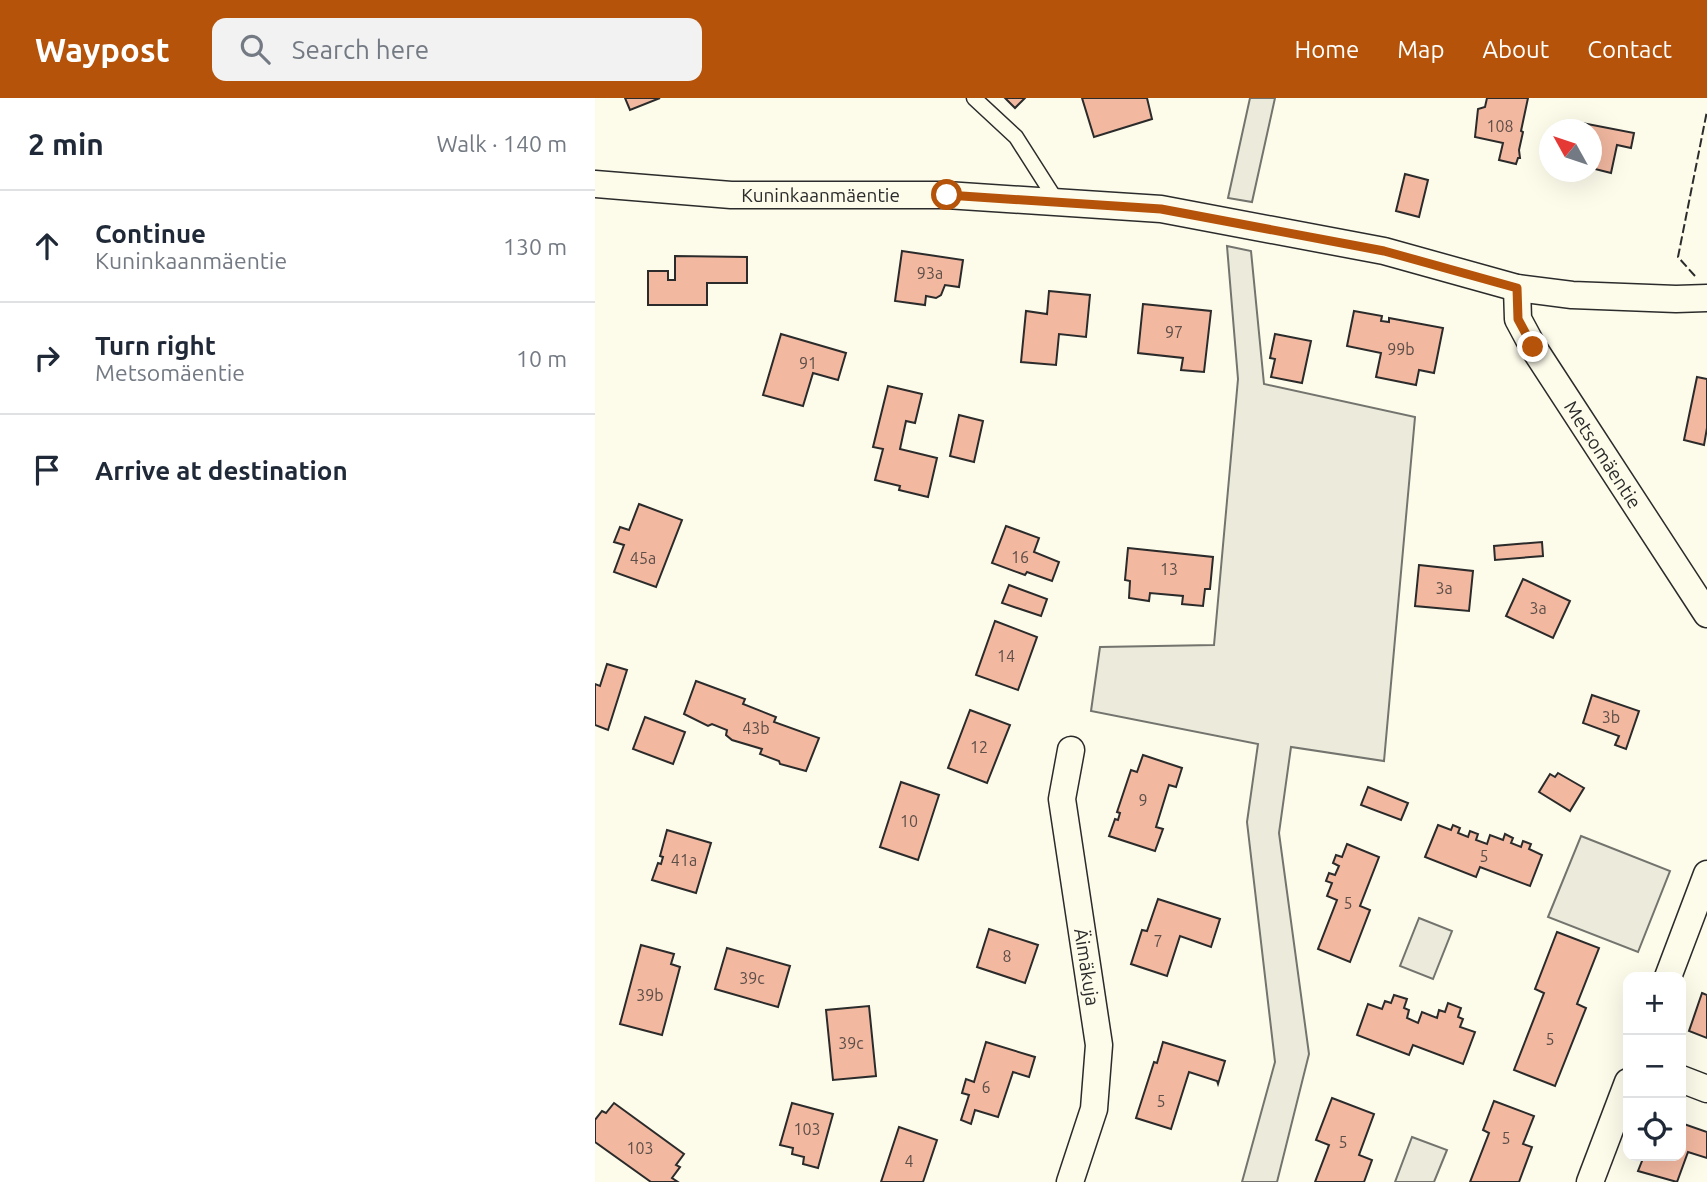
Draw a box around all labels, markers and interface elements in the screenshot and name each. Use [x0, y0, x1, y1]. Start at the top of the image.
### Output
search box [212, 18, 702, 81]
icon: search [236, 30, 274, 68]
text: Waypost [35, 31, 170, 68]
text: Search here [292, 35, 429, 64]
text: Home [1294, 36, 1359, 63]
text: Map [1397, 36, 1444, 63]
text: About [1482, 36, 1549, 63]
text: Contact [1587, 36, 1672, 63]
house number: 108 [1486, 117, 1514, 135]
north arrow [1539, 119, 1602, 182]
text: 2 min [28, 127, 104, 161]
text: Walk · 140 m [436, 131, 567, 156]
route start [931, 179, 962, 210]
street label: Kuninkaanmäentie [741, 184, 900, 206]
text: Continue [95, 219, 206, 248]
icon: ahead [28, 227, 66, 265]
text: 130 m [503, 234, 567, 259]
text: Kuninkaanmäentie [95, 248, 287, 273]
house number: 93a [917, 264, 943, 282]
house number: 97 [1165, 323, 1183, 341]
text: Turn right [95, 331, 216, 360]
route end [1517, 331, 1548, 362]
icon: right [28, 339, 66, 377]
house number: 99b [1387, 340, 1415, 358]
text: 10 m [516, 346, 567, 371]
house number: 91 [799, 354, 817, 372]
text: Metsomäentie [95, 360, 245, 385]
street label: Metsomäentie [1560, 396, 1646, 512]
icon: arrive [28, 451, 66, 489]
text: Arrive at destination [95, 456, 348, 485]
house number: 16 [1011, 548, 1029, 566]
house number: 45a [630, 549, 656, 567]
house number: 13 [1160, 560, 1178, 578]
house number: 3a [1435, 579, 1453, 597]
house number: 3a [1529, 599, 1547, 617]
house number: 14 [997, 647, 1015, 665]
house number: 3b [1602, 708, 1620, 726]
house number: 43b [742, 719, 770, 737]
house number: 12 [970, 738, 988, 756]
house number: 9 [1138, 791, 1148, 809]
house number: 10 [900, 812, 918, 830]
house number: 5 [1479, 847, 1489, 865]
house number: 41a [671, 851, 697, 869]
house number: 5 [1343, 894, 1353, 912]
street label: Äimäkuja [1070, 927, 1104, 1007]
house number: 7 [1153, 932, 1163, 950]
house number: 8 [1002, 947, 1012, 965]
house number: 39c [739, 969, 765, 987]
map controls [1623, 972, 1686, 1161]
button: + [1623, 972, 1686, 1035]
house number: 39b [636, 986, 664, 1004]
house number: 5 [1545, 1030, 1555, 1048]
house number: 39c [838, 1034, 864, 1052]
button: − [1623, 1035, 1686, 1098]
house number: 6 [981, 1078, 991, 1096]
house number: 5 [1156, 1092, 1166, 1110]
button: locate [1623, 1098, 1686, 1161]
house number: 103 [793, 1120, 821, 1138]
house number: 5 [1501, 1129, 1511, 1147]
house number: 5 [1338, 1133, 1348, 1151]
house number: 103 [626, 1139, 654, 1157]
house number: 4 [904, 1152, 914, 1170]

